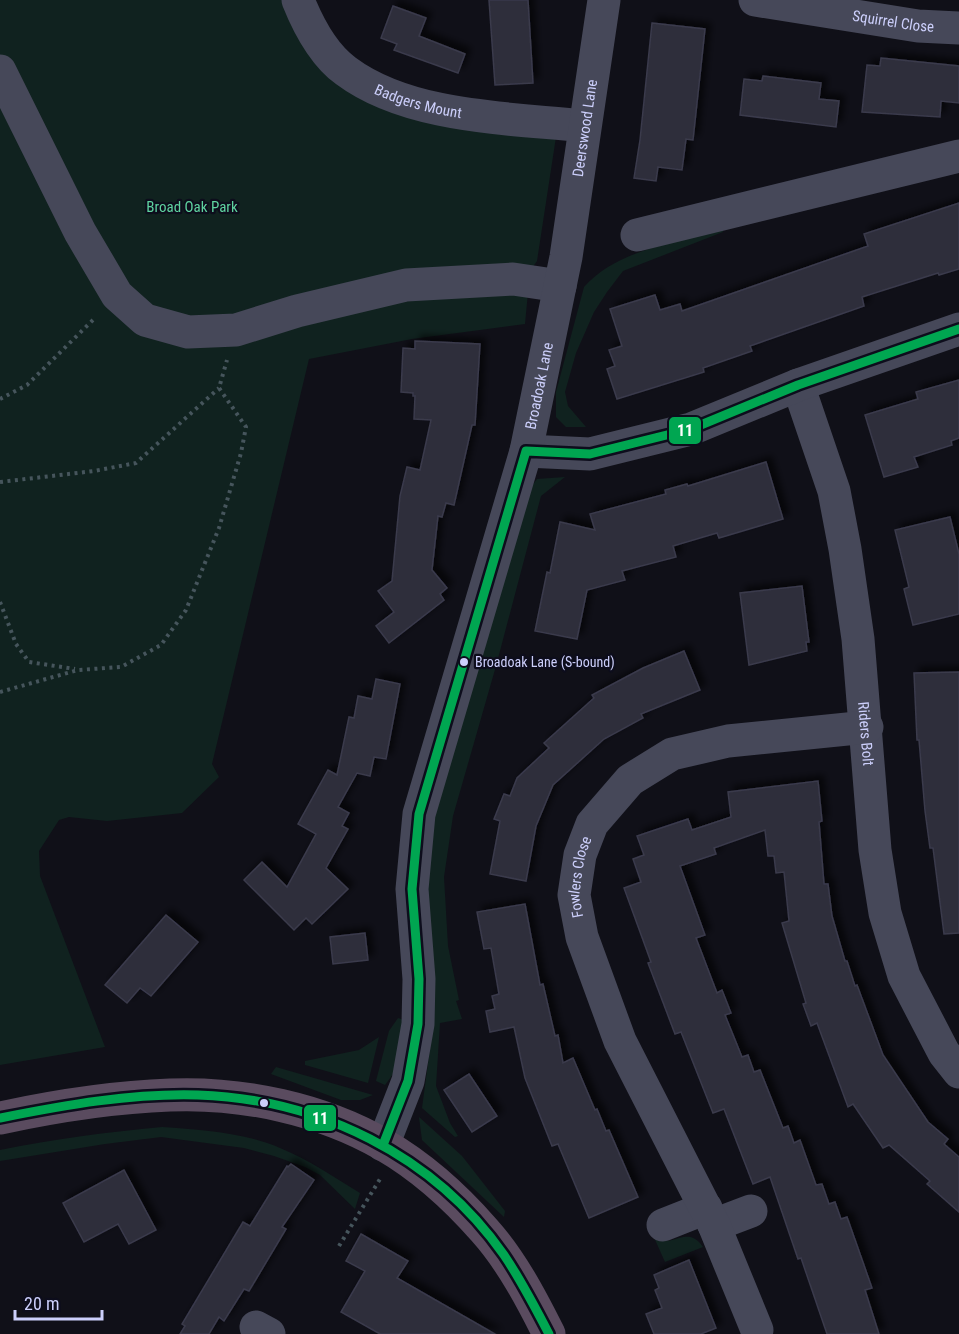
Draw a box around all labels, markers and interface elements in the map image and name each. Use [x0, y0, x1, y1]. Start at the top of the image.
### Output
street label: Squirrel Close [851, 7, 935, 36]
street label: Deerswood Lane [569, 78, 601, 178]
street label: Badgers Mount [372, 80, 463, 122]
park label: Broad Oak Park [146, 198, 238, 216]
street label: Broadoak Lane [522, 341, 557, 431]
line badge: 11 [668, 416, 702, 445]
text: 11 [677, 421, 693, 440]
place label: Broadoak Lane (S-bound) [475, 654, 615, 671]
marker: Broadoak Lane (S-bound) [458, 656, 470, 668]
street label: Riders Bolt [854, 701, 877, 767]
street label: Fowlers Close [565, 834, 595, 919]
unlabelled marker [258, 1097, 270, 1109]
line badge: 11 [303, 1104, 337, 1132]
text: 11 [312, 1109, 328, 1128]
scale bar [15, 1283, 102, 1321]
text: 20 m [24, 1293, 59, 1314]

